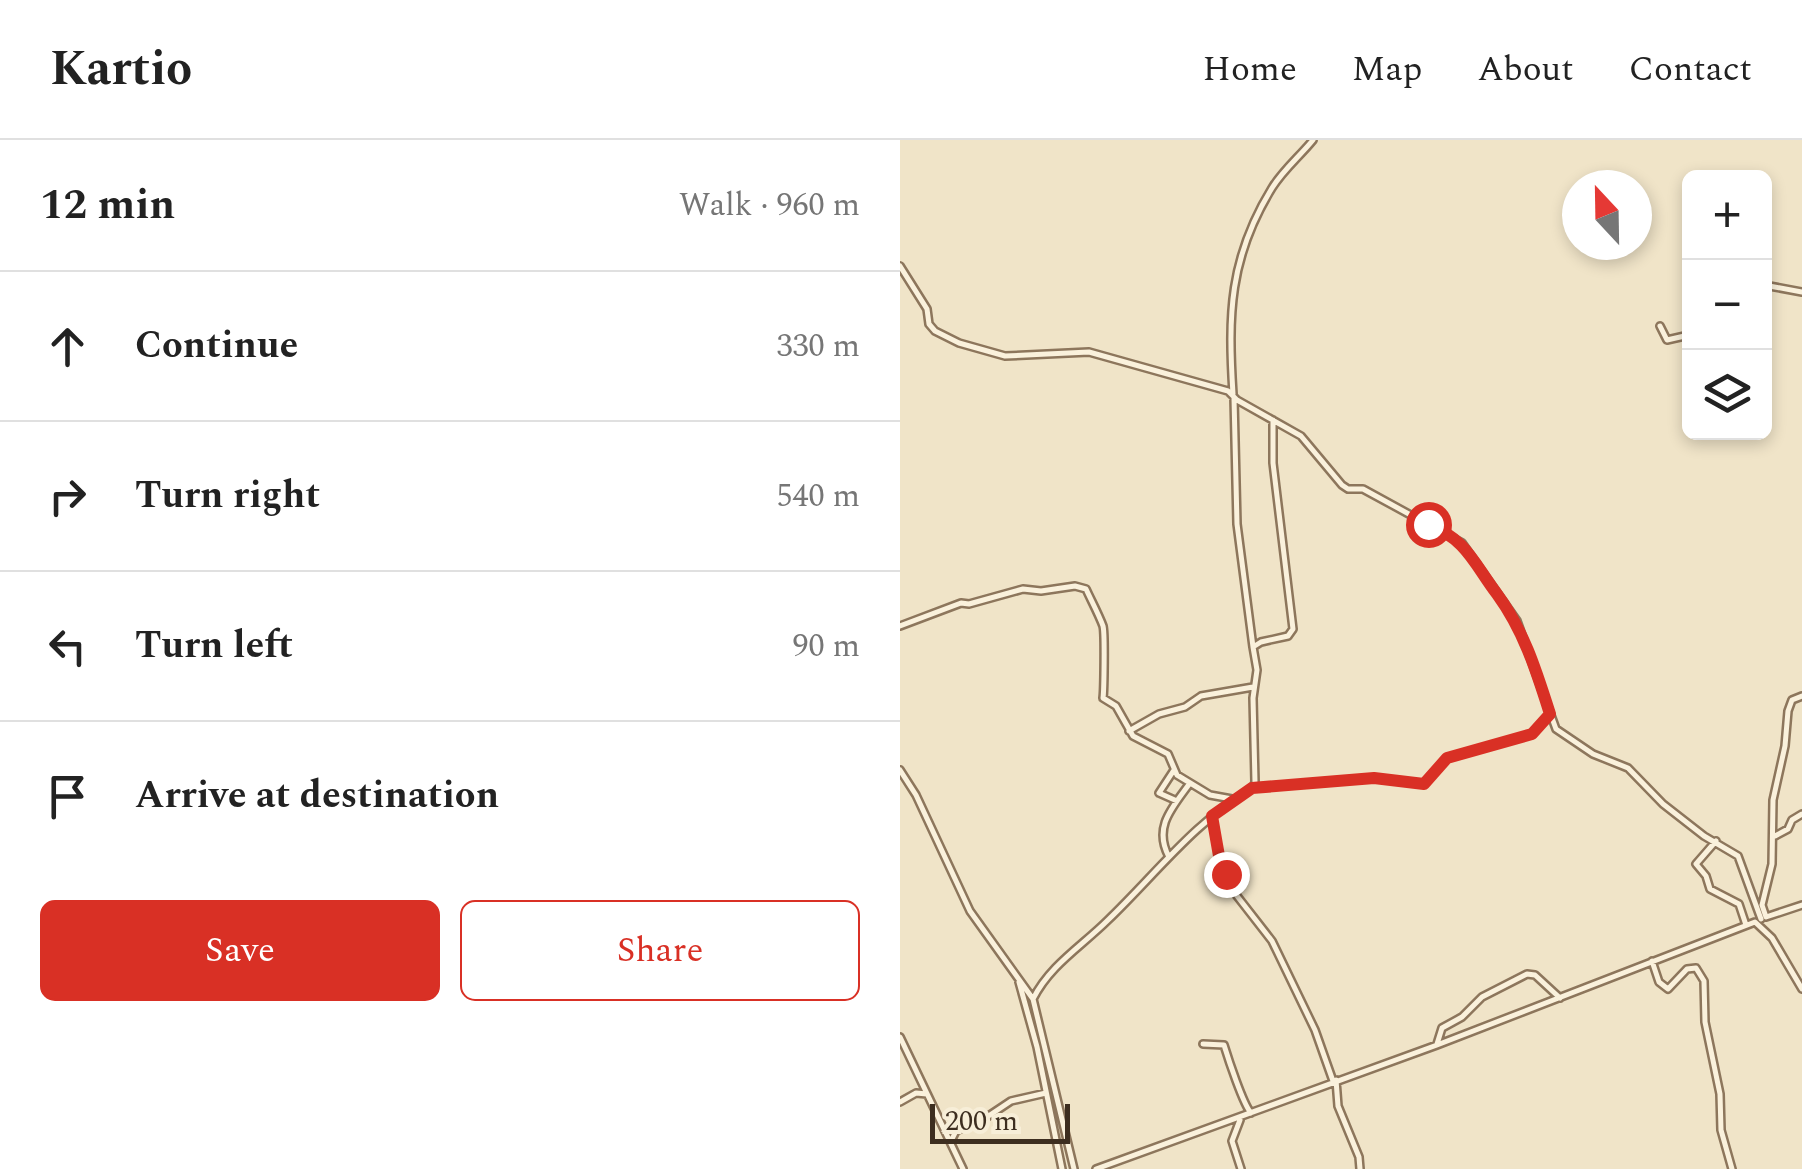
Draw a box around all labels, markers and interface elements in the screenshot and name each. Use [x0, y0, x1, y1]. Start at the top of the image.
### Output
text: Kartio [50, 33, 192, 106]
text: Home [1203, 43, 1297, 96]
text: Map [1352, 43, 1422, 96]
text: About [1477, 43, 1574, 96]
text: Contact [1629, 43, 1752, 96]
north arrow [1562, 170, 1652, 260]
map controls [1682, 170, 1772, 440]
button: + [1682, 170, 1772, 260]
text: 12 min [40, 174, 175, 237]
text: Walk · 960 m [679, 181, 860, 230]
button: − [1682, 260, 1772, 350]
text: Continue [135, 317, 298, 375]
icon: ahead [40, 319, 95, 374]
text: 330 m [776, 322, 860, 371]
button: layers [1682, 350, 1772, 440]
text: Turn right [135, 467, 320, 525]
icon: right [40, 469, 95, 524]
text: 540 m [776, 472, 860, 521]
route start [1406, 502, 1452, 548]
text: Turn left [135, 617, 293, 675]
icon: left [40, 619, 95, 674]
text: 90 m [792, 622, 860, 671]
text: Arrive at destination [135, 767, 499, 825]
icon: arrive [40, 769, 95, 824]
route end [1204, 852, 1250, 898]
button: Save [40, 900, 440, 1001]
button: Share [460, 900, 860, 1001]
scale bar [930, 1099, 1070, 1144]
text: 200 m [945, 1100, 1018, 1143]

